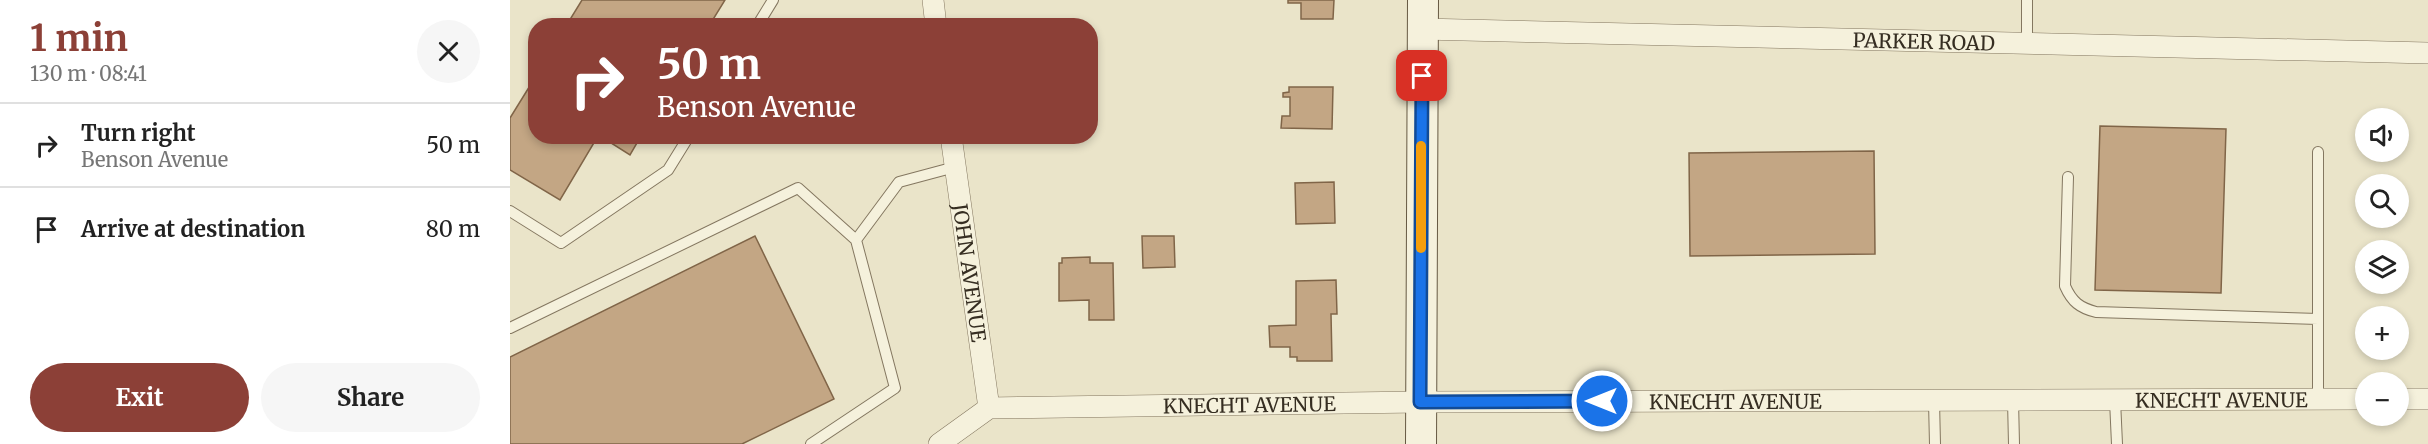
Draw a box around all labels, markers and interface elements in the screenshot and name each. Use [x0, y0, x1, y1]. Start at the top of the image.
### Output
text: 1 min [30, 16, 128, 61]
button: close [417, 20, 480, 83]
street label: PARKER ROAD [1852, 27, 1995, 55]
text: 50 m [657, 38, 761, 90]
icon: right [558, 42, 636, 120]
pin [1396, 50, 1447, 101]
icon: arrive [1405, 59, 1438, 92]
text: 130 m · 08:41 [30, 61, 147, 86]
text: Benson Avenue [657, 90, 856, 124]
map controls [2355, 108, 2409, 426]
button: sound [2355, 108, 2409, 162]
text: Turn right [81, 119, 195, 147]
icon: right [30, 129, 63, 162]
text: 50 m [426, 131, 480, 159]
text: Benson Avenue [81, 147, 228, 172]
button: search [2355, 174, 2409, 228]
street label: JOHN AVENUE [948, 201, 992, 344]
icon: arrive [30, 213, 63, 246]
text: Arrive at destination [81, 215, 305, 243]
text: 80 m [426, 215, 480, 243]
button: layers [2355, 240, 2409, 294]
button: + [2355, 306, 2409, 360]
button: Exit [30, 363, 249, 432]
button: Share [261, 363, 480, 432]
position arrow [1570, 369, 1634, 433]
button: − [2355, 372, 2409, 426]
street label: KNECHT AVENUE [2135, 387, 2308, 412]
street label: KNECHT AVENUE [1649, 388, 1822, 414]
street label: KNECHT AVENUE [1163, 391, 1336, 418]

